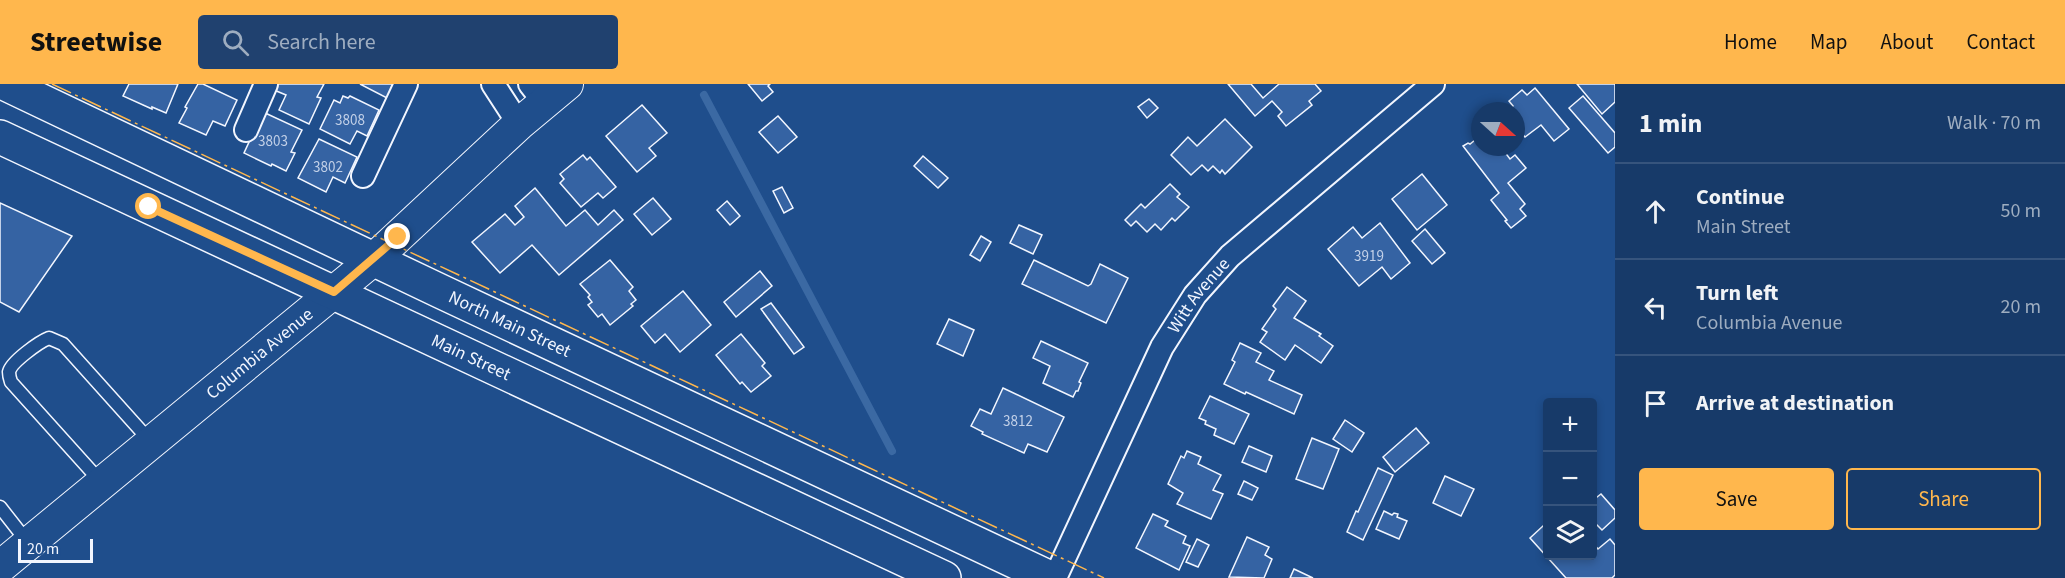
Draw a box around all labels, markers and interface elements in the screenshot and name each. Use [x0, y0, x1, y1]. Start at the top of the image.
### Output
search box [198, 15, 618, 69]
text: Streetwise [30, 22, 162, 62]
icon: search [219, 26, 252, 59]
text: Search here [267, 26, 376, 58]
text: Home [1724, 27, 1777, 57]
text: Map [1810, 27, 1848, 57]
text: About [1881, 27, 1933, 57]
text: Contact [1966, 27, 2035, 57]
north arrow [1471, 102, 1525, 156]
text: 1 min [1639, 105, 1702, 142]
text: Walk · 70 m [1947, 109, 2041, 137]
house number: 3808 [335, 110, 365, 131]
house number: 3803 [258, 131, 288, 152]
house number: 3802 [313, 157, 343, 178]
text: Continue [1696, 181, 1785, 213]
route start [135, 193, 161, 219]
icon: ahead [1639, 195, 1672, 228]
text: 50 m [2001, 197, 2041, 225]
text: Main Street [1696, 213, 1791, 241]
route end [384, 223, 410, 249]
house number: 3919 [1354, 246, 1384, 267]
street label: Witt Avenue [1162, 252, 1236, 338]
text: Turn left [1696, 277, 1778, 309]
street label: North Main Street [446, 286, 574, 362]
icon: left [1639, 291, 1672, 324]
text: 20 m [2001, 293, 2041, 321]
street label: Columbia Avenue [201, 302, 319, 405]
text: Columbia Avenue [1696, 309, 1843, 337]
street label: Main Street [429, 329, 515, 385]
icon: arrive [1639, 387, 1672, 420]
text: Arrive at destination [1696, 387, 1894, 419]
map controls [1543, 398, 1597, 560]
button: + [1543, 398, 1597, 452]
house number: 3812 [1003, 411, 1033, 432]
button: − [1543, 452, 1597, 506]
button: Save [1639, 468, 1834, 530]
button: Share [1846, 468, 2041, 530]
button: layers [1543, 506, 1597, 560]
scale bar [18, 536, 93, 564]
text: 20 m [27, 538, 59, 560]

